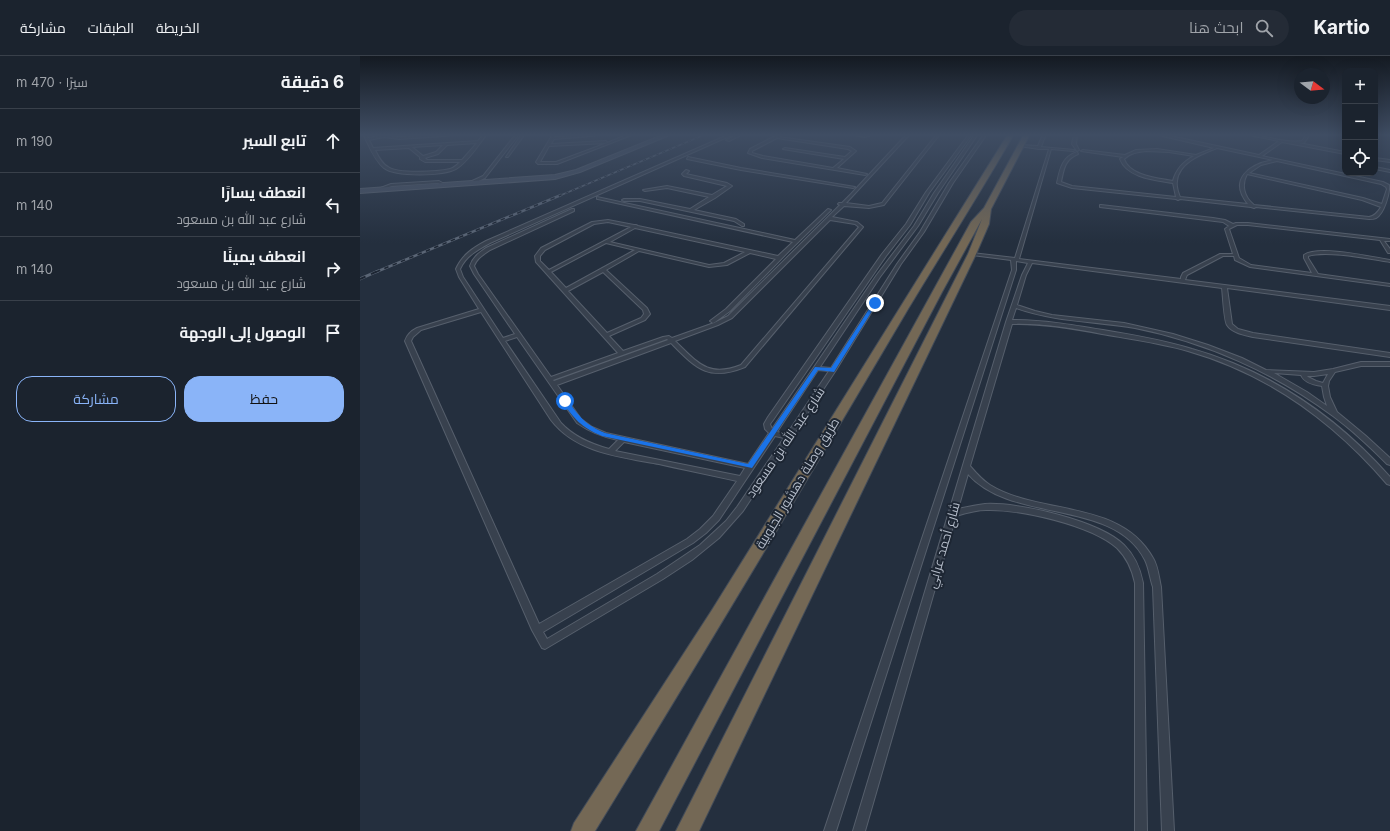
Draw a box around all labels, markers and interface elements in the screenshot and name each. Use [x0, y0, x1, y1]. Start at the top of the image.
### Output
search box [1009, 10, 1289, 46]
text: Kartio [1313, 16, 1370, 39]
icon: search [1253, 17, 1275, 39]
text: ابحث هنا [1189, 18, 1243, 37]
text: مشاركة [20, 19, 66, 36]
text: الطبقات [88, 19, 134, 36]
text: الخريطة [156, 19, 200, 36]
north arrow [1294, 68, 1330, 104]
map controls [1342, 68, 1378, 176]
button: + [1342, 68, 1378, 104]
text: 6 دقيقة [281, 72, 344, 92]
text: سيرًا · 470 m [16, 74, 88, 90]
button: − [1342, 104, 1378, 140]
icon: ahead [322, 130, 344, 152]
text: تابع السير [243, 131, 306, 150]
text: 190 m [16, 133, 53, 149]
button: locate [1342, 140, 1378, 176]
text: انعطف يسارًا [221, 183, 306, 202]
icon: left [322, 194, 344, 216]
text: 140 m [16, 197, 53, 213]
text: شارع عبد الله بن مسعود [176, 211, 306, 227]
text: انعطف يمينًا [222, 247, 306, 266]
icon: right [322, 258, 344, 280]
text: 140 m [16, 261, 53, 277]
text: شارع عبد الله بن مسعود [176, 275, 306, 291]
route end [866, 294, 884, 312]
icon: arrive [322, 322, 344, 344]
text: الوصول إلى الوجهة [179, 323, 306, 342]
button: مشاركة [16, 376, 176, 422]
button: حفظ [184, 376, 344, 422]
street label: شارع عبد الله بن مسعود [742, 384, 829, 501]
route start [556, 392, 574, 410]
street label: طريق وصلة دهشور الجنوبية [752, 415, 842, 551]
street label: شارع أحمد عرابي [923, 500, 966, 591]

